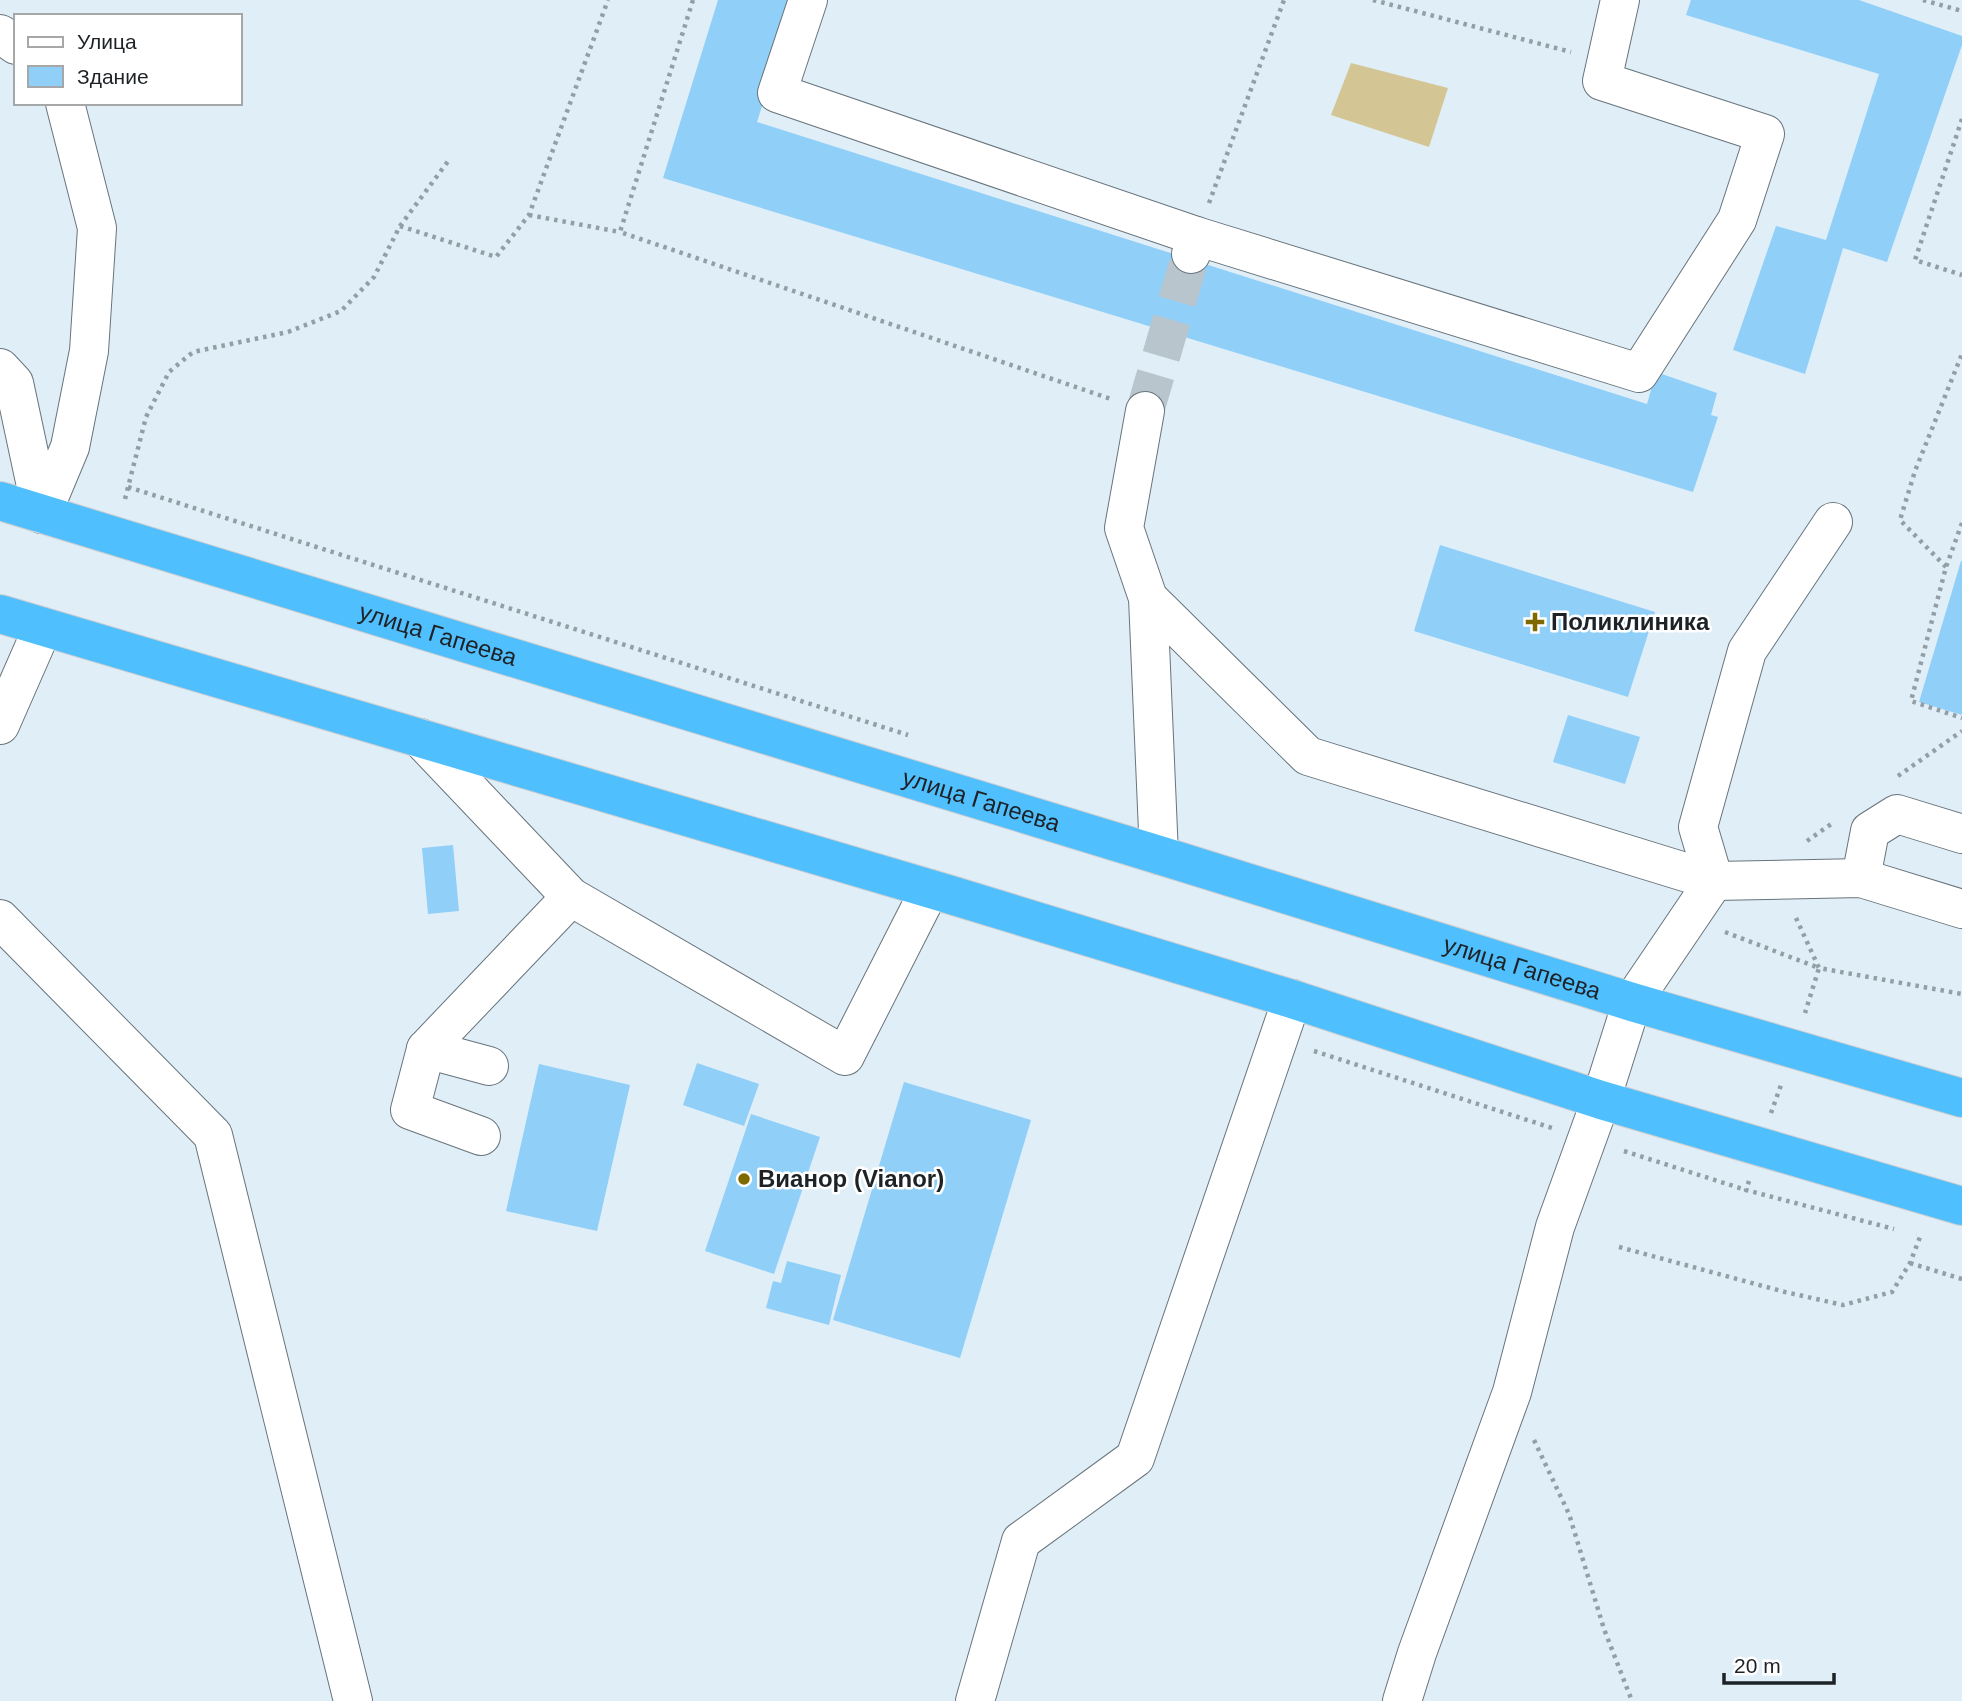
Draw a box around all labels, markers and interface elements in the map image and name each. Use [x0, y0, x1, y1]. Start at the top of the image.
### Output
legend [14, 14, 242, 105]
text: Улица [77, 30, 137, 53]
text: Здание [77, 65, 149, 88]
street label: улица Гапеева [356, 598, 521, 671]
place label: Поликлиника [1551, 608, 1710, 635]
marker: Поликлиника [1525, 612, 1545, 632]
street label: улица Гапеева [899, 763, 1064, 837]
street label: улица Гапеева [1440, 930, 1605, 1005]
place label: Вианор (Vianor) [758, 1165, 944, 1192]
marker: Вианор (Vianor) [736, 1171, 752, 1187]
scale bar [1724, 1642, 1834, 1686]
text: 20 m [1734, 1654, 1781, 1677]

